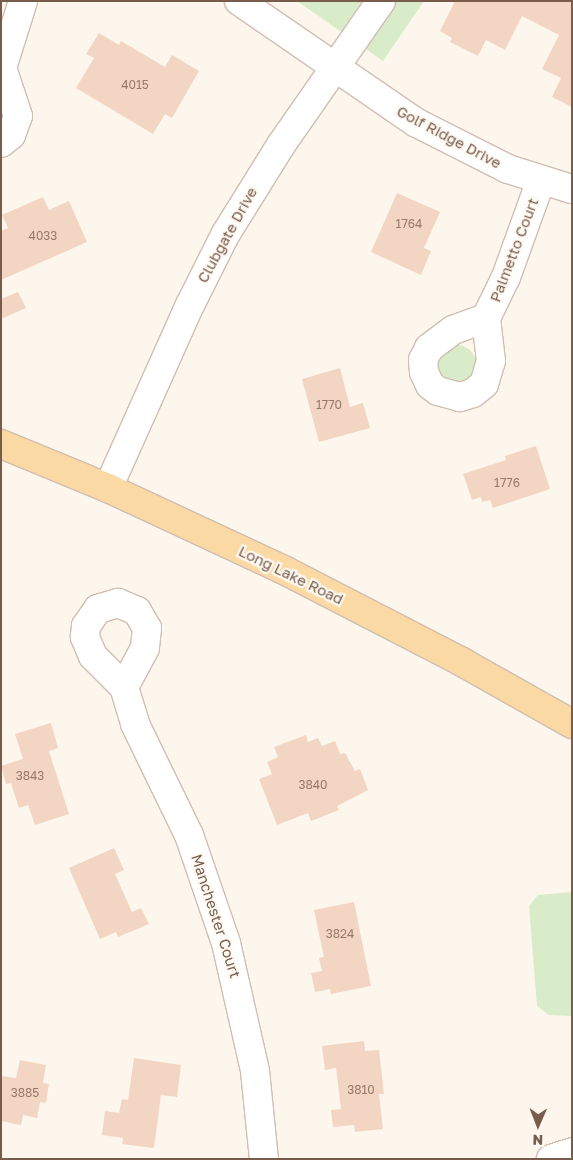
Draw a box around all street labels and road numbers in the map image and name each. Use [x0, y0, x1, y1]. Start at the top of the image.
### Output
street label: Golf Ridge Drive [394, 102, 504, 172]
street label: Clubgate Drive [193, 184, 261, 286]
street label: Palmetto Court [486, 195, 542, 305]
street label: Long Lake Road [236, 542, 346, 608]
street label: Manchester Court [187, 852, 245, 980]

